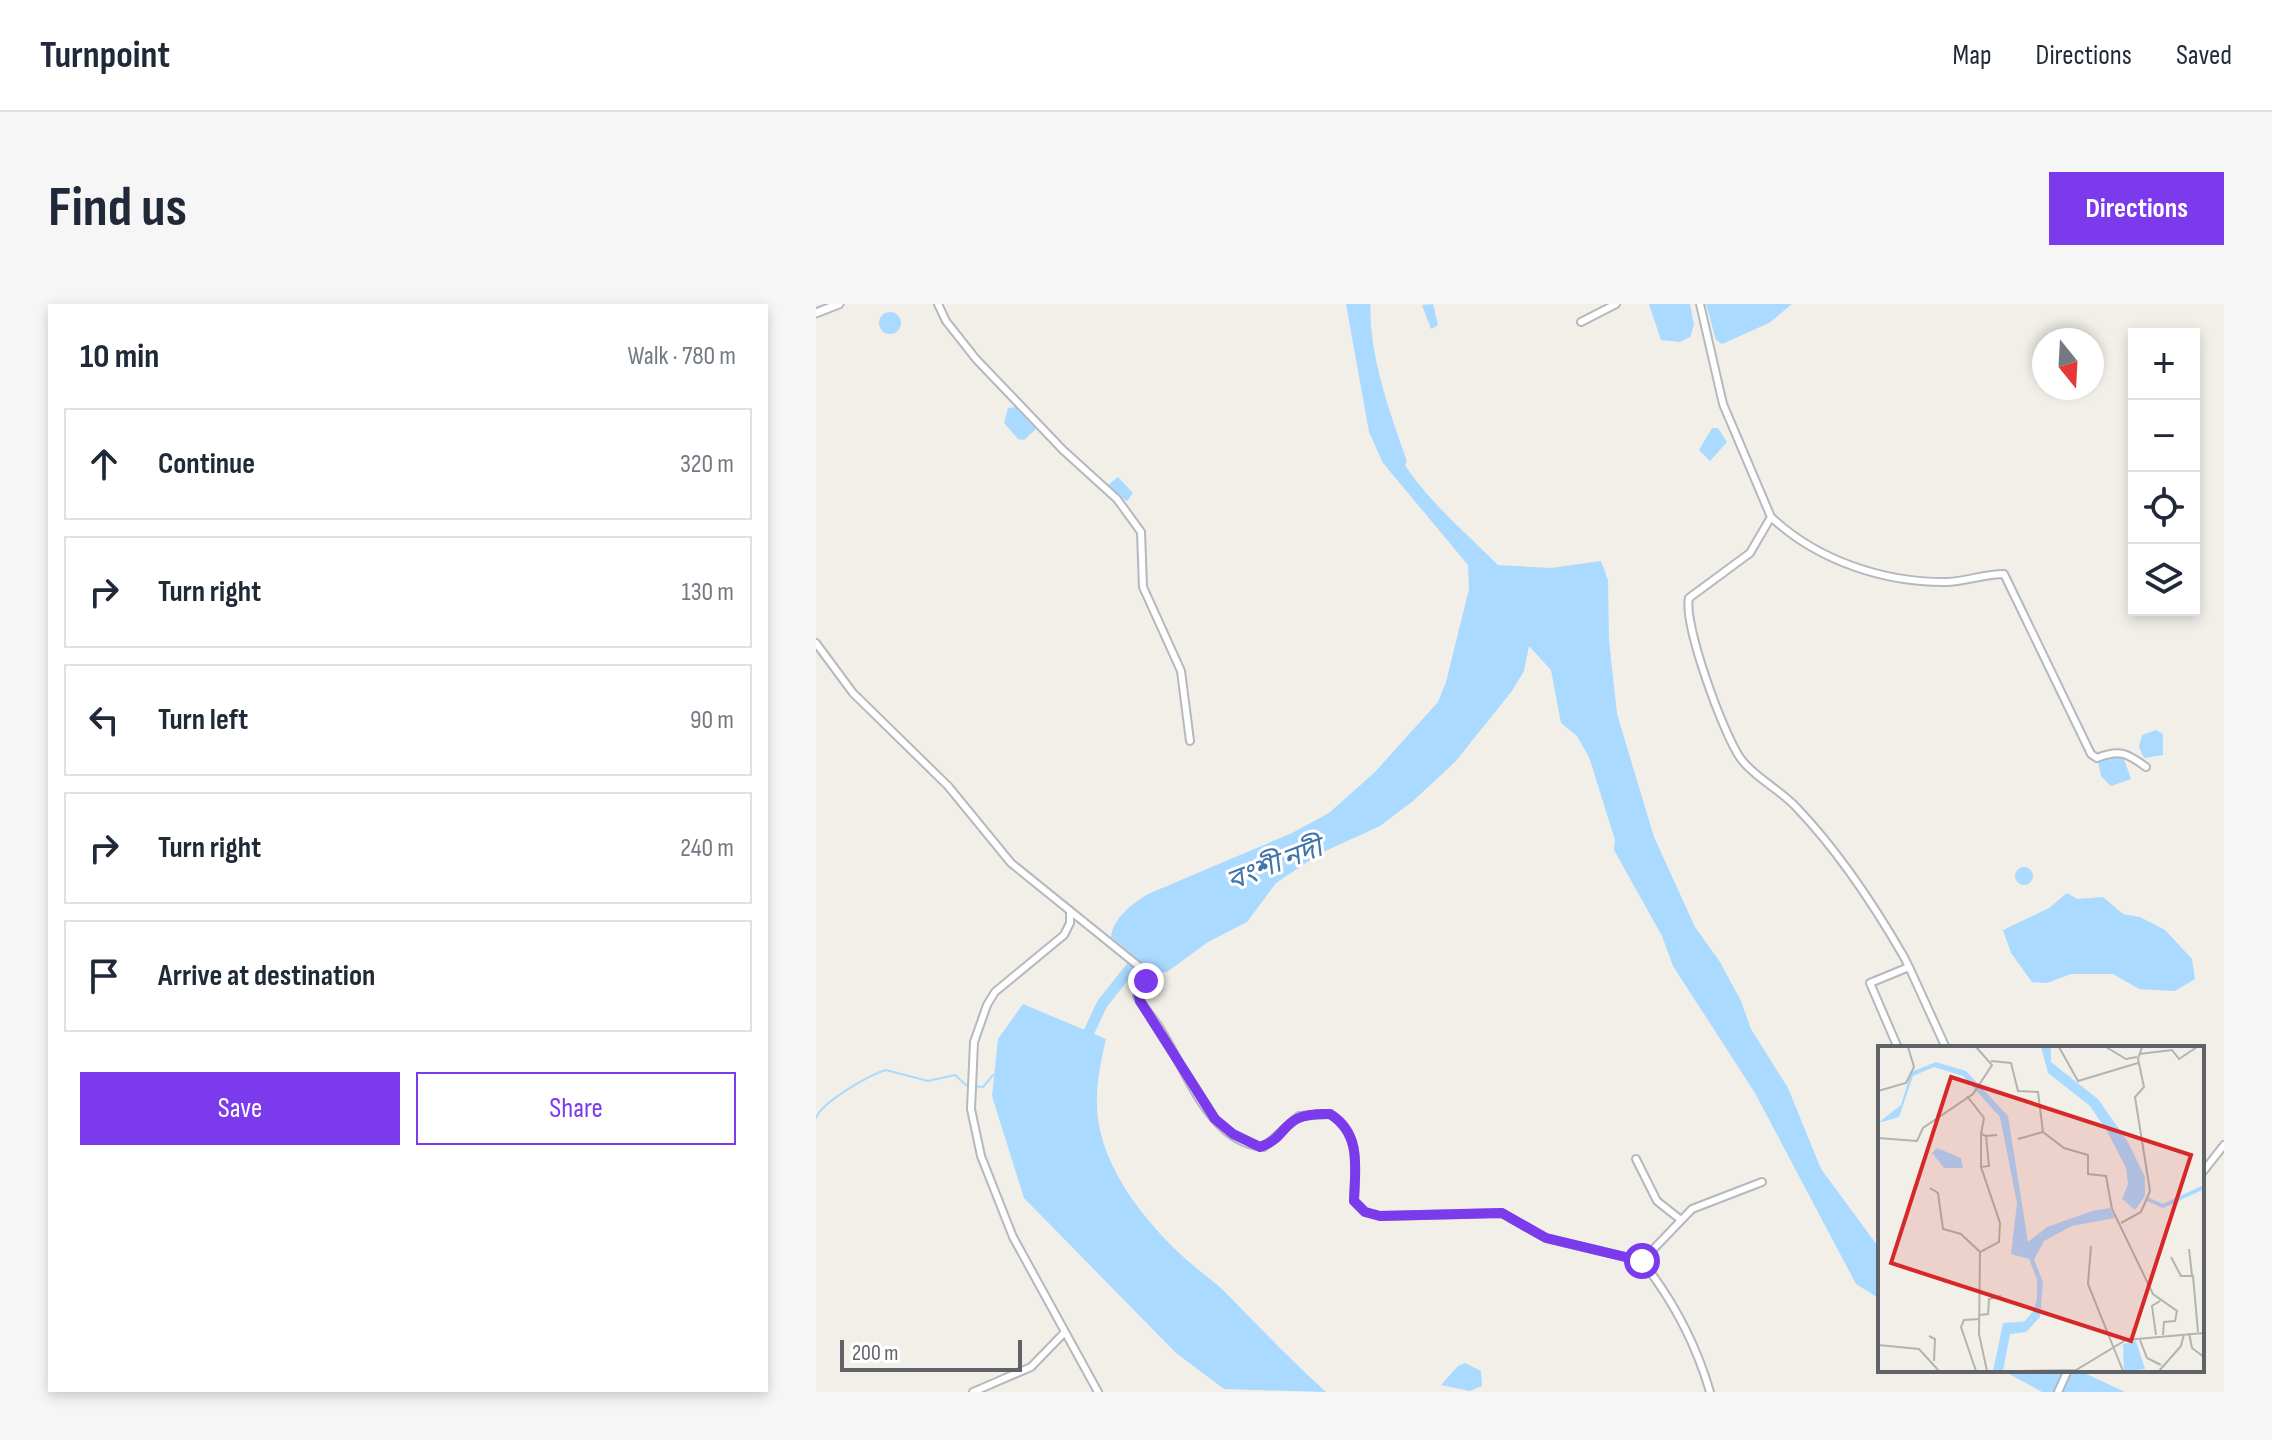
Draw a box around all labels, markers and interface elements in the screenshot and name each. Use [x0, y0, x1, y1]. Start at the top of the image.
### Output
text: Turnpoint [40, 33, 170, 78]
text: Map [1953, 39, 1992, 72]
text: Directions [2036, 39, 2132, 72]
text: Saved [2176, 39, 2232, 72]
button: Directions [2049, 172, 2224, 245]
text: Find us [48, 175, 187, 242]
north arrow [2032, 328, 2104, 400]
map controls [2128, 328, 2200, 616]
button: + [2128, 328, 2200, 400]
text: 10 min [80, 336, 159, 377]
text: Walk · 780 m [627, 341, 736, 372]
button: − [2128, 400, 2200, 472]
icon: ahead [82, 442, 126, 486]
text: Continue [158, 446, 255, 482]
text: 320 m [680, 449, 734, 480]
button: locate [2128, 472, 2200, 544]
button: layers [2128, 544, 2200, 616]
icon: right [82, 570, 126, 614]
text: Turn right [158, 574, 261, 610]
text: 130 m [682, 577, 734, 608]
icon: left [82, 698, 126, 742]
text: Turn left [158, 702, 248, 738]
text: 90 m [690, 705, 734, 736]
icon: right [82, 826, 126, 870]
water label: বংশী নদী [1222, 828, 1332, 898]
text: Turn right [158, 830, 261, 866]
text: 240 m [680, 833, 734, 864]
icon: arrive [82, 954, 126, 998]
text: Arrive at destination [158, 958, 375, 994]
route end [1128, 963, 1164, 999]
inset map [1878, 1046, 2204, 1372]
button: Save [80, 1072, 400, 1145]
button: Share [416, 1072, 736, 1145]
route start [1624, 1243, 1660, 1279]
scale bar [840, 1336, 1022, 1372]
text: 200 m [852, 1340, 898, 1367]

